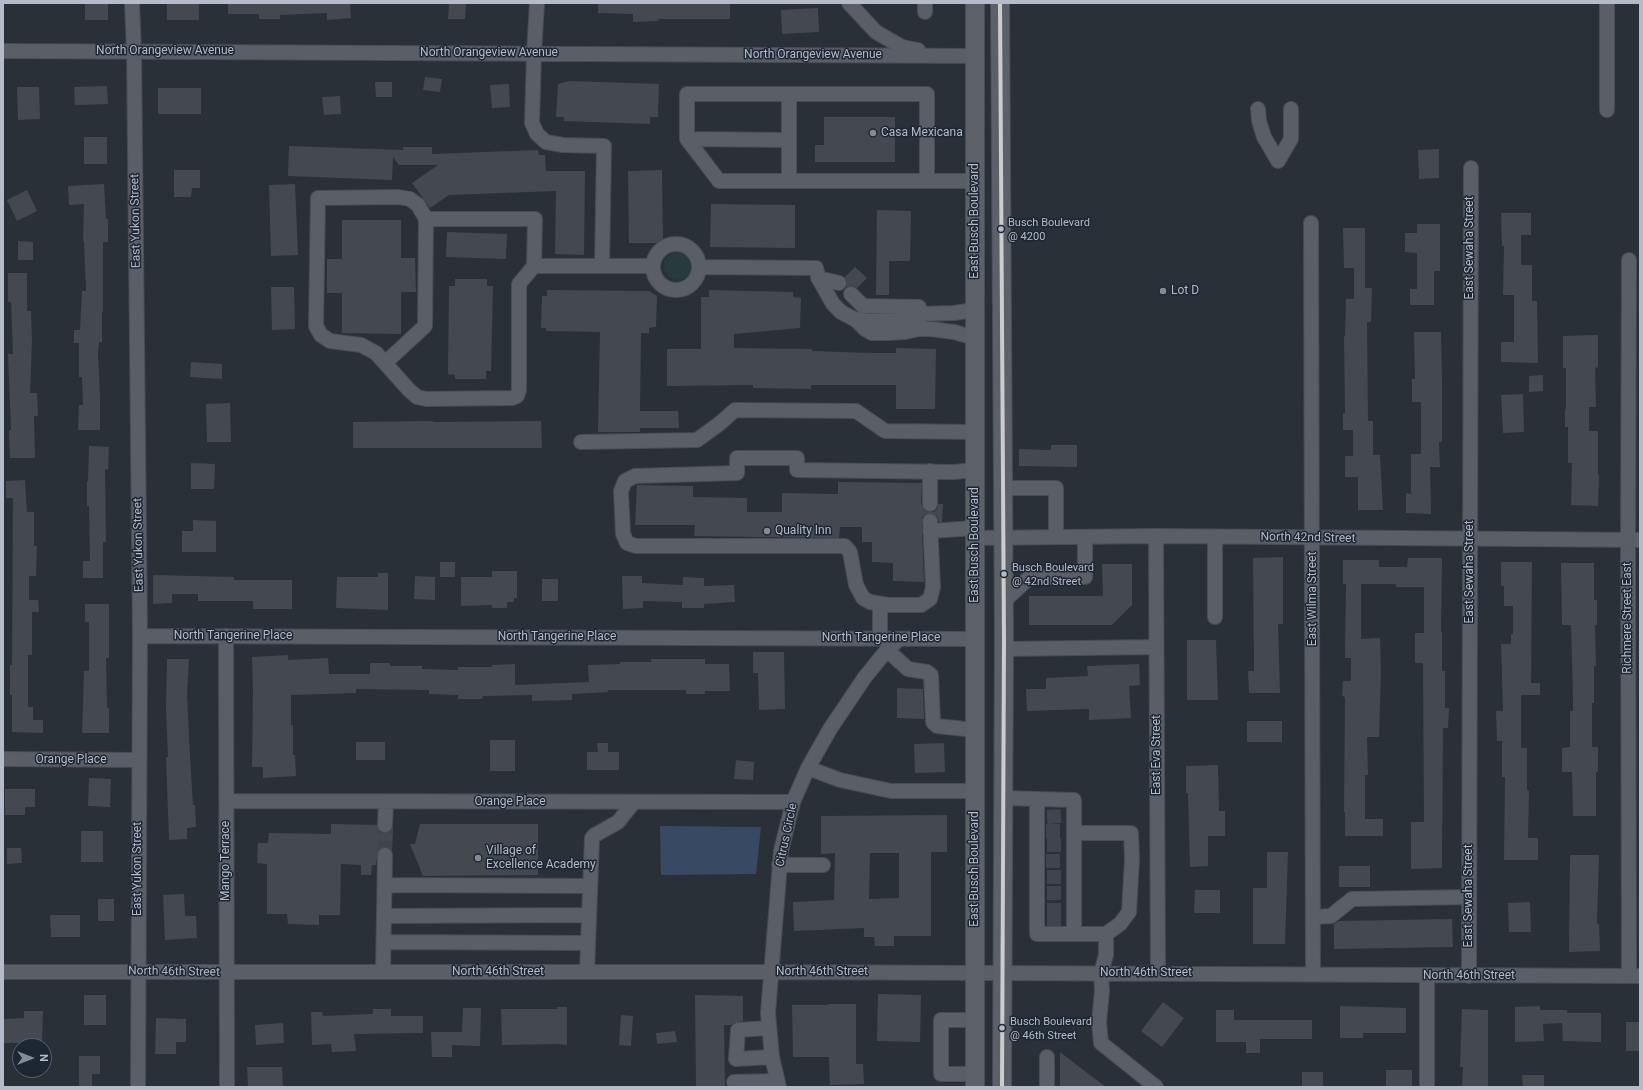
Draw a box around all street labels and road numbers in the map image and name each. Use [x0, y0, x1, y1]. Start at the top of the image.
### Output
street label: North Orangeview Avenue [96, 44, 234, 58]
street label: North Orangeview Avenue [420, 46, 558, 60]
street label: North Orangeview Avenue [744, 48, 882, 62]
street label: East Busch Boulevard [968, 163, 982, 279]
street label: East Yukon Street [128, 174, 144, 268]
street label: East Sewaha Street [1463, 196, 1477, 300]
street label: East Busch Boulevard [968, 487, 982, 603]
street label: East Yukon Street [131, 498, 147, 592]
street label: East Sewaha Street [1463, 520, 1477, 624]
street label: North 42nd Street [1260, 530, 1356, 546]
street label: East Wilma Street [1306, 552, 1320, 646]
street label: Richmere Street East [1621, 562, 1635, 674]
street label: North Tangerine Place [174, 629, 292, 643]
street label: North Tangerine Place [498, 630, 616, 644]
street label: North Tangerine Place [822, 631, 940, 645]
street label: East Eva Street [1150, 715, 1164, 795]
street label: Orange Place [36, 753, 106, 767]
street label: Orange Place [475, 795, 545, 809]
street label: Citrus Circle [773, 802, 801, 868]
street label: East Busch Boulevard [968, 811, 982, 927]
street label: Mango Terrace [219, 821, 233, 901]
street label: East Yukon Street [131, 822, 145, 916]
street label: East Sewaha Street [1462, 844, 1476, 948]
street label: North 46th Street [128, 964, 220, 980]
street label: North 46th Street [452, 965, 544, 979]
street label: North 46th Street [776, 965, 868, 979]
street label: North 46th Street [1100, 966, 1192, 980]
street label: North 46th Street [1423, 969, 1515, 983]

